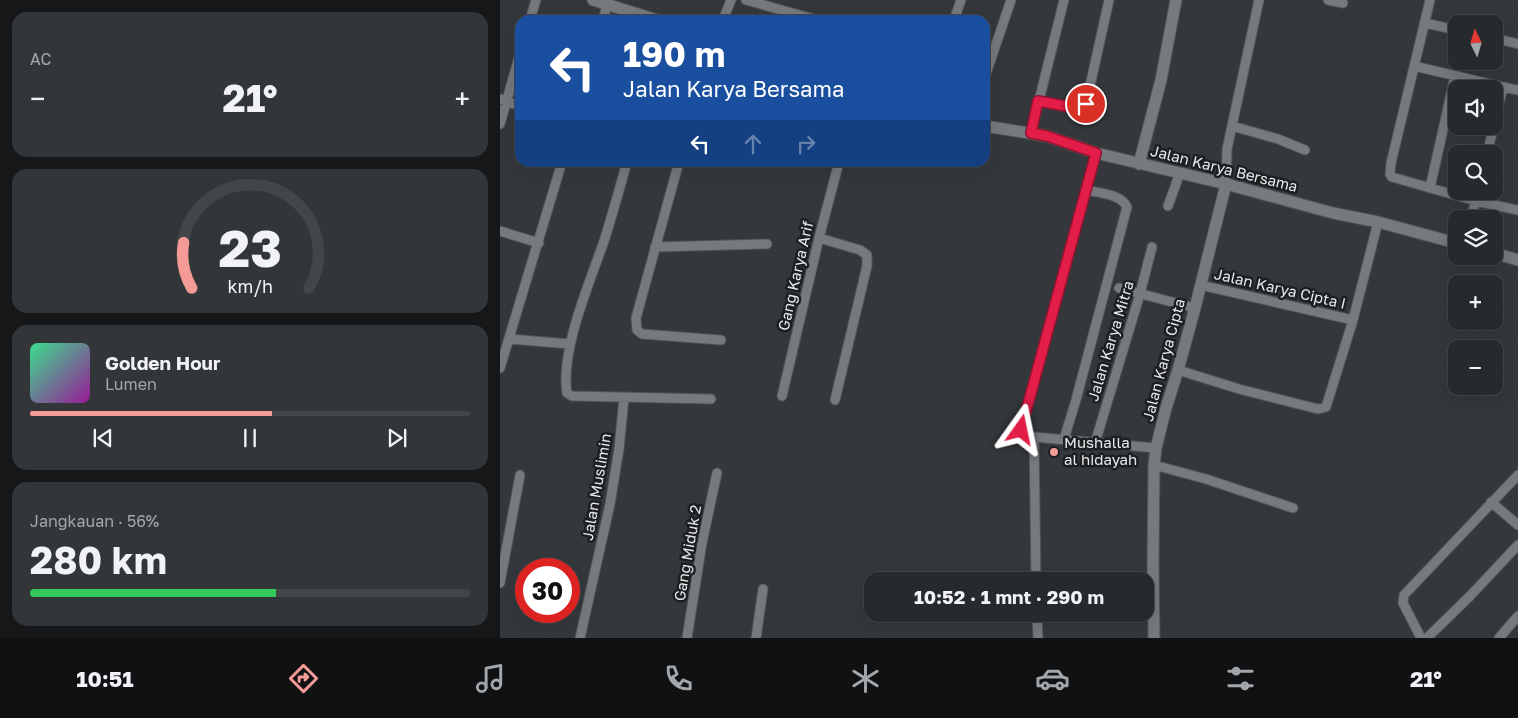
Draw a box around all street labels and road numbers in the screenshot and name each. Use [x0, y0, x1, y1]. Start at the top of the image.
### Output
street label: Jalan Karya Bersama [1149, 141, 1300, 195]
street label: Gang Karya Arif [774, 219, 816, 332]
street label: Jalan Karya Cipta I [1213, 264, 1348, 312]
street label: Jalan Karya Mitra [1083, 278, 1137, 403]
street label: Jalan Karya Cipta [1138, 296, 1188, 423]
street label: Jalan Muslimin [578, 432, 614, 542]
street label: Gang Miduk 2 [670, 503, 704, 602]

